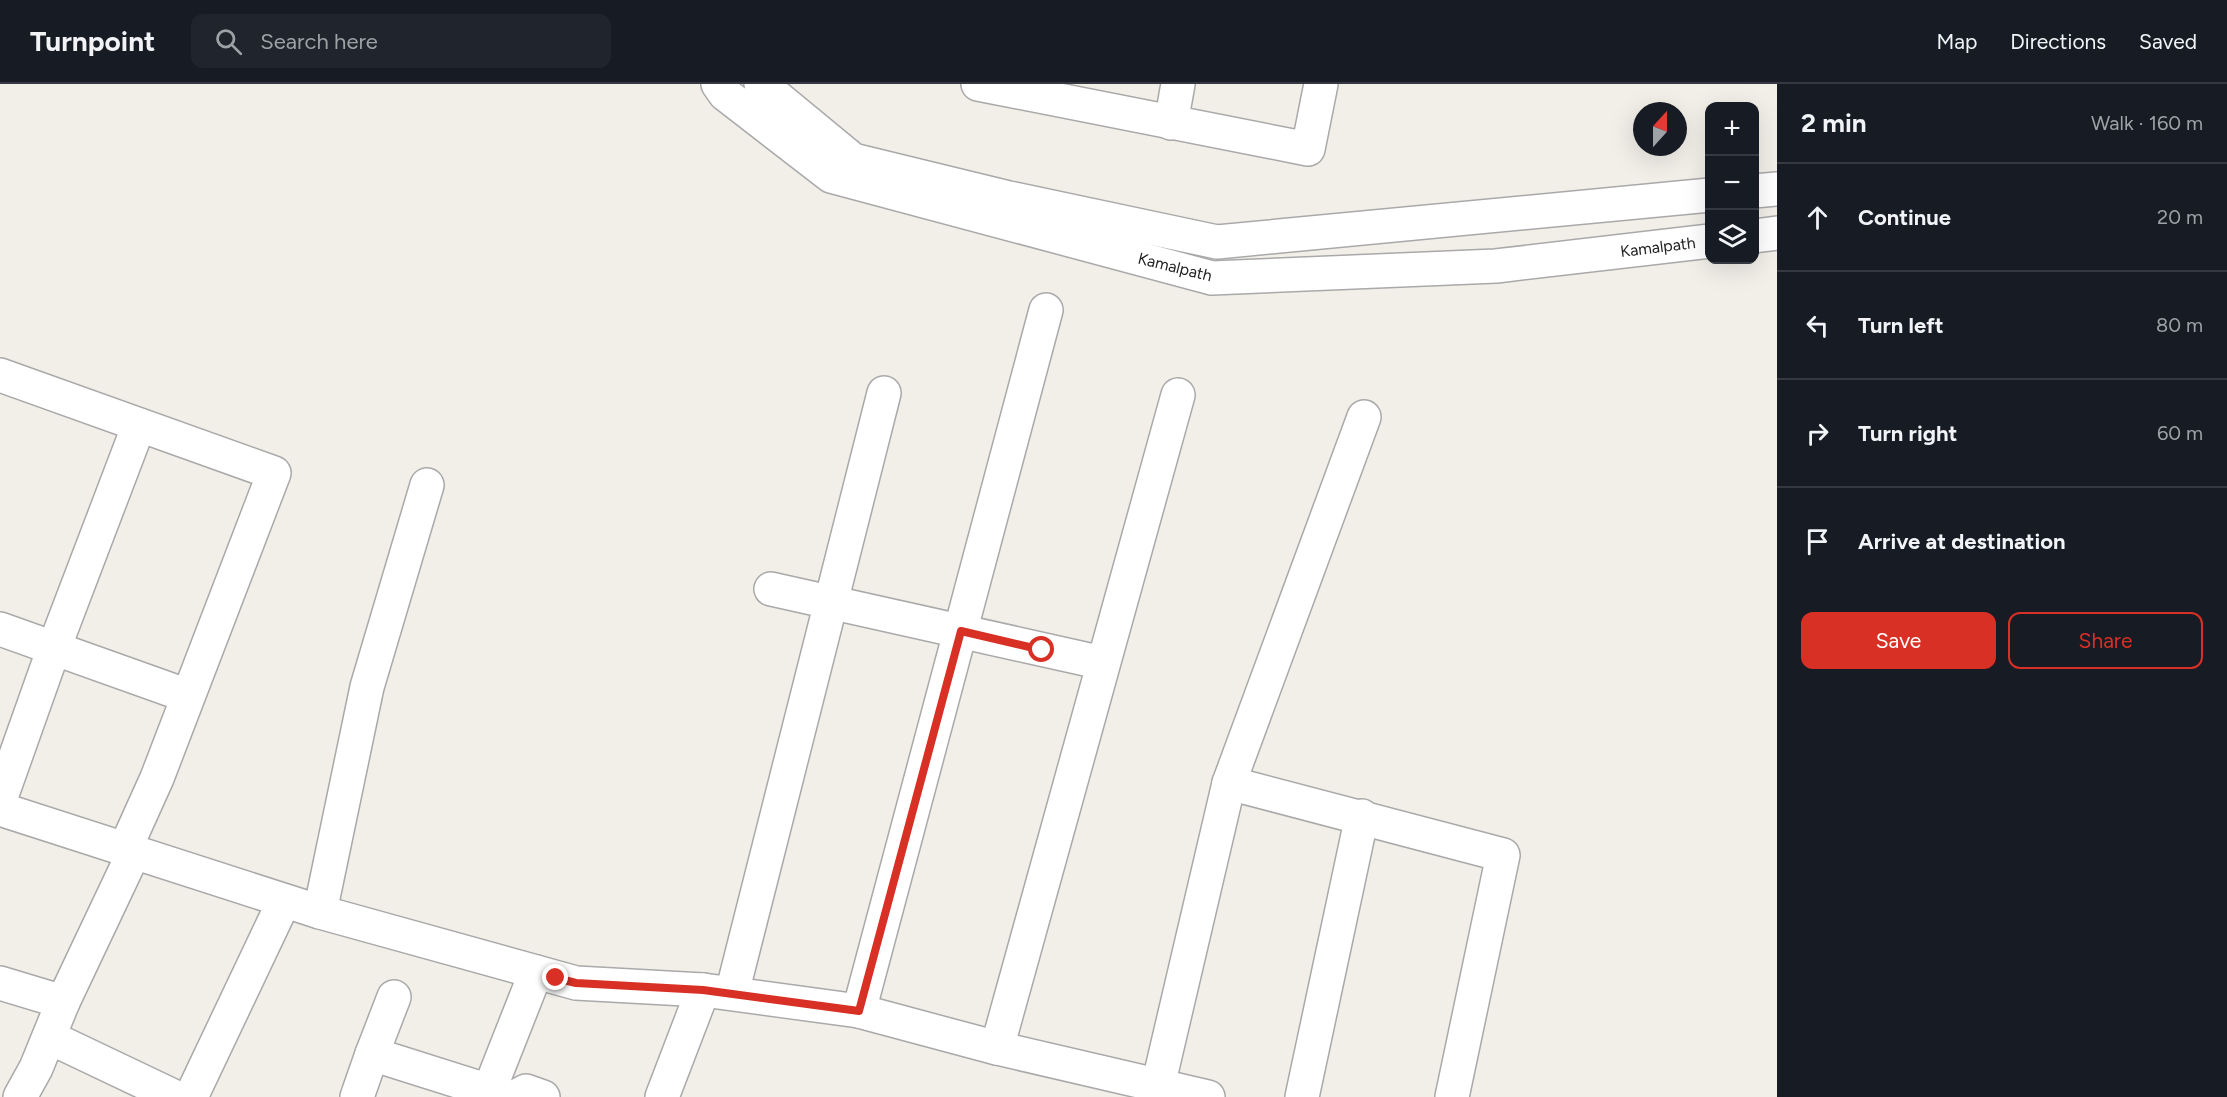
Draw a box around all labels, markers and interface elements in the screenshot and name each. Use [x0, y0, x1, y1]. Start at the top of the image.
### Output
search box [191, 14, 611, 68]
text: Turnpoint [30, 24, 155, 58]
icon: search [212, 25, 245, 58]
text: Search here [260, 28, 378, 55]
text: Map [1936, 29, 1977, 54]
text: Directions [2010, 29, 2106, 54]
text: Saved [2139, 29, 2197, 54]
north arrow [1633, 102, 1687, 156]
map controls [1705, 102, 1759, 264]
button: + [1705, 102, 1759, 156]
text: 2 min [1801, 107, 1867, 139]
text: Walk · 160 m [2091, 111, 2203, 135]
button: − [1705, 156, 1759, 210]
icon: ahead [1801, 201, 1834, 234]
text: Continue [1858, 204, 1951, 231]
text: 20 m [2157, 205, 2203, 229]
button: layers [1705, 210, 1759, 264]
street label: Kamalpath [1619, 233, 1697, 261]
street label: Kamalpath [1136, 249, 1214, 285]
icon: left [1801, 309, 1834, 342]
text: Turn left [1858, 312, 1944, 339]
text: 80 m [2156, 313, 2203, 337]
icon: right [1801, 417, 1834, 450]
text: Turn right [1858, 420, 1957, 447]
text: 60 m [2157, 421, 2203, 445]
icon: arrive [1801, 525, 1834, 558]
text: Arrive at destination [1858, 528, 2066, 555]
button: Save [1801, 612, 1996, 669]
button: Share [2008, 612, 2203, 669]
route start [1028, 636, 1054, 662]
route end [542, 964, 568, 990]

